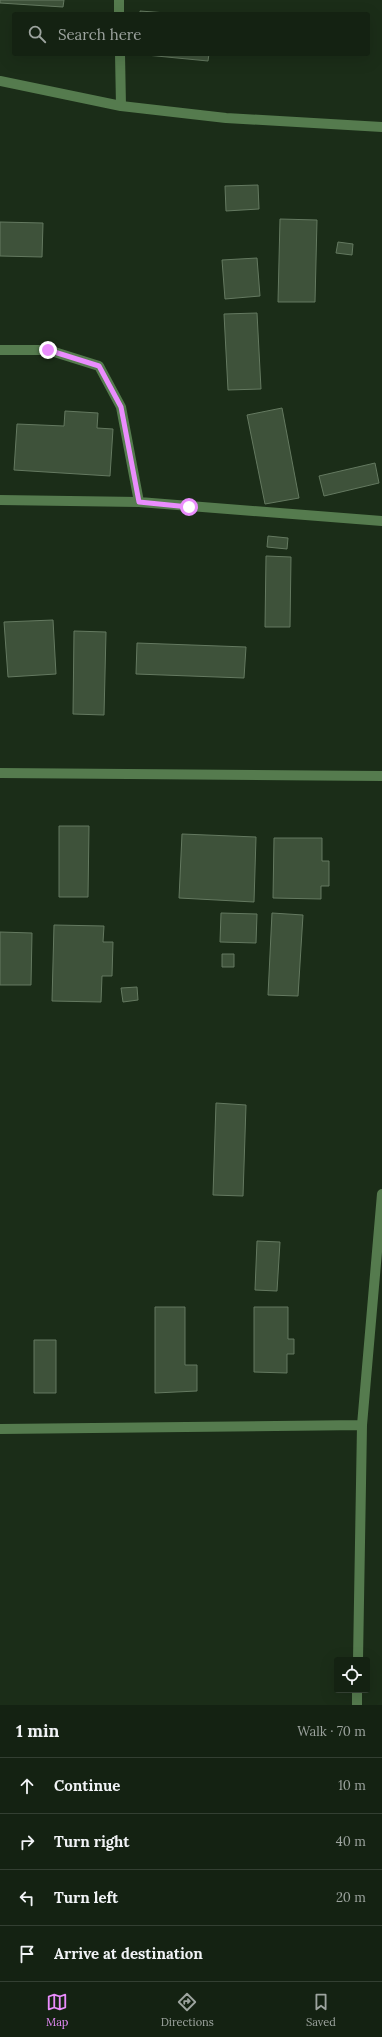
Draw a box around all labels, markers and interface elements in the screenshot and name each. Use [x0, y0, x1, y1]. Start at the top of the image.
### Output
search box [12, 12, 370, 56]
icon: search [26, 23, 48, 45]
text: Search here [58, 25, 141, 44]
route end [39, 341, 57, 359]
route start [180, 498, 198, 516]
map controls [334, 1657, 370, 1693]
button: locate [334, 1657, 370, 1693]
text: 1 min [16, 1720, 59, 1742]
text: Walk · 70 m [297, 1723, 366, 1740]
icon: ahead [16, 1775, 38, 1797]
text: Continue [54, 1776, 120, 1795]
text: 10 m [338, 1777, 366, 1794]
icon: right [16, 1831, 38, 1853]
text: Turn right [54, 1832, 130, 1851]
text: 40 m [336, 1833, 366, 1850]
icon: left [16, 1887, 38, 1909]
text: Turn left [54, 1888, 118, 1907]
text: 20 m [336, 1889, 366, 1906]
icon: arrive [16, 1943, 38, 1965]
text: Arrive at destination [54, 1944, 203, 1963]
tab: Map [46, 1991, 68, 2029]
tab: Directions [161, 1991, 214, 2029]
tab: Saved [306, 1991, 336, 2029]

